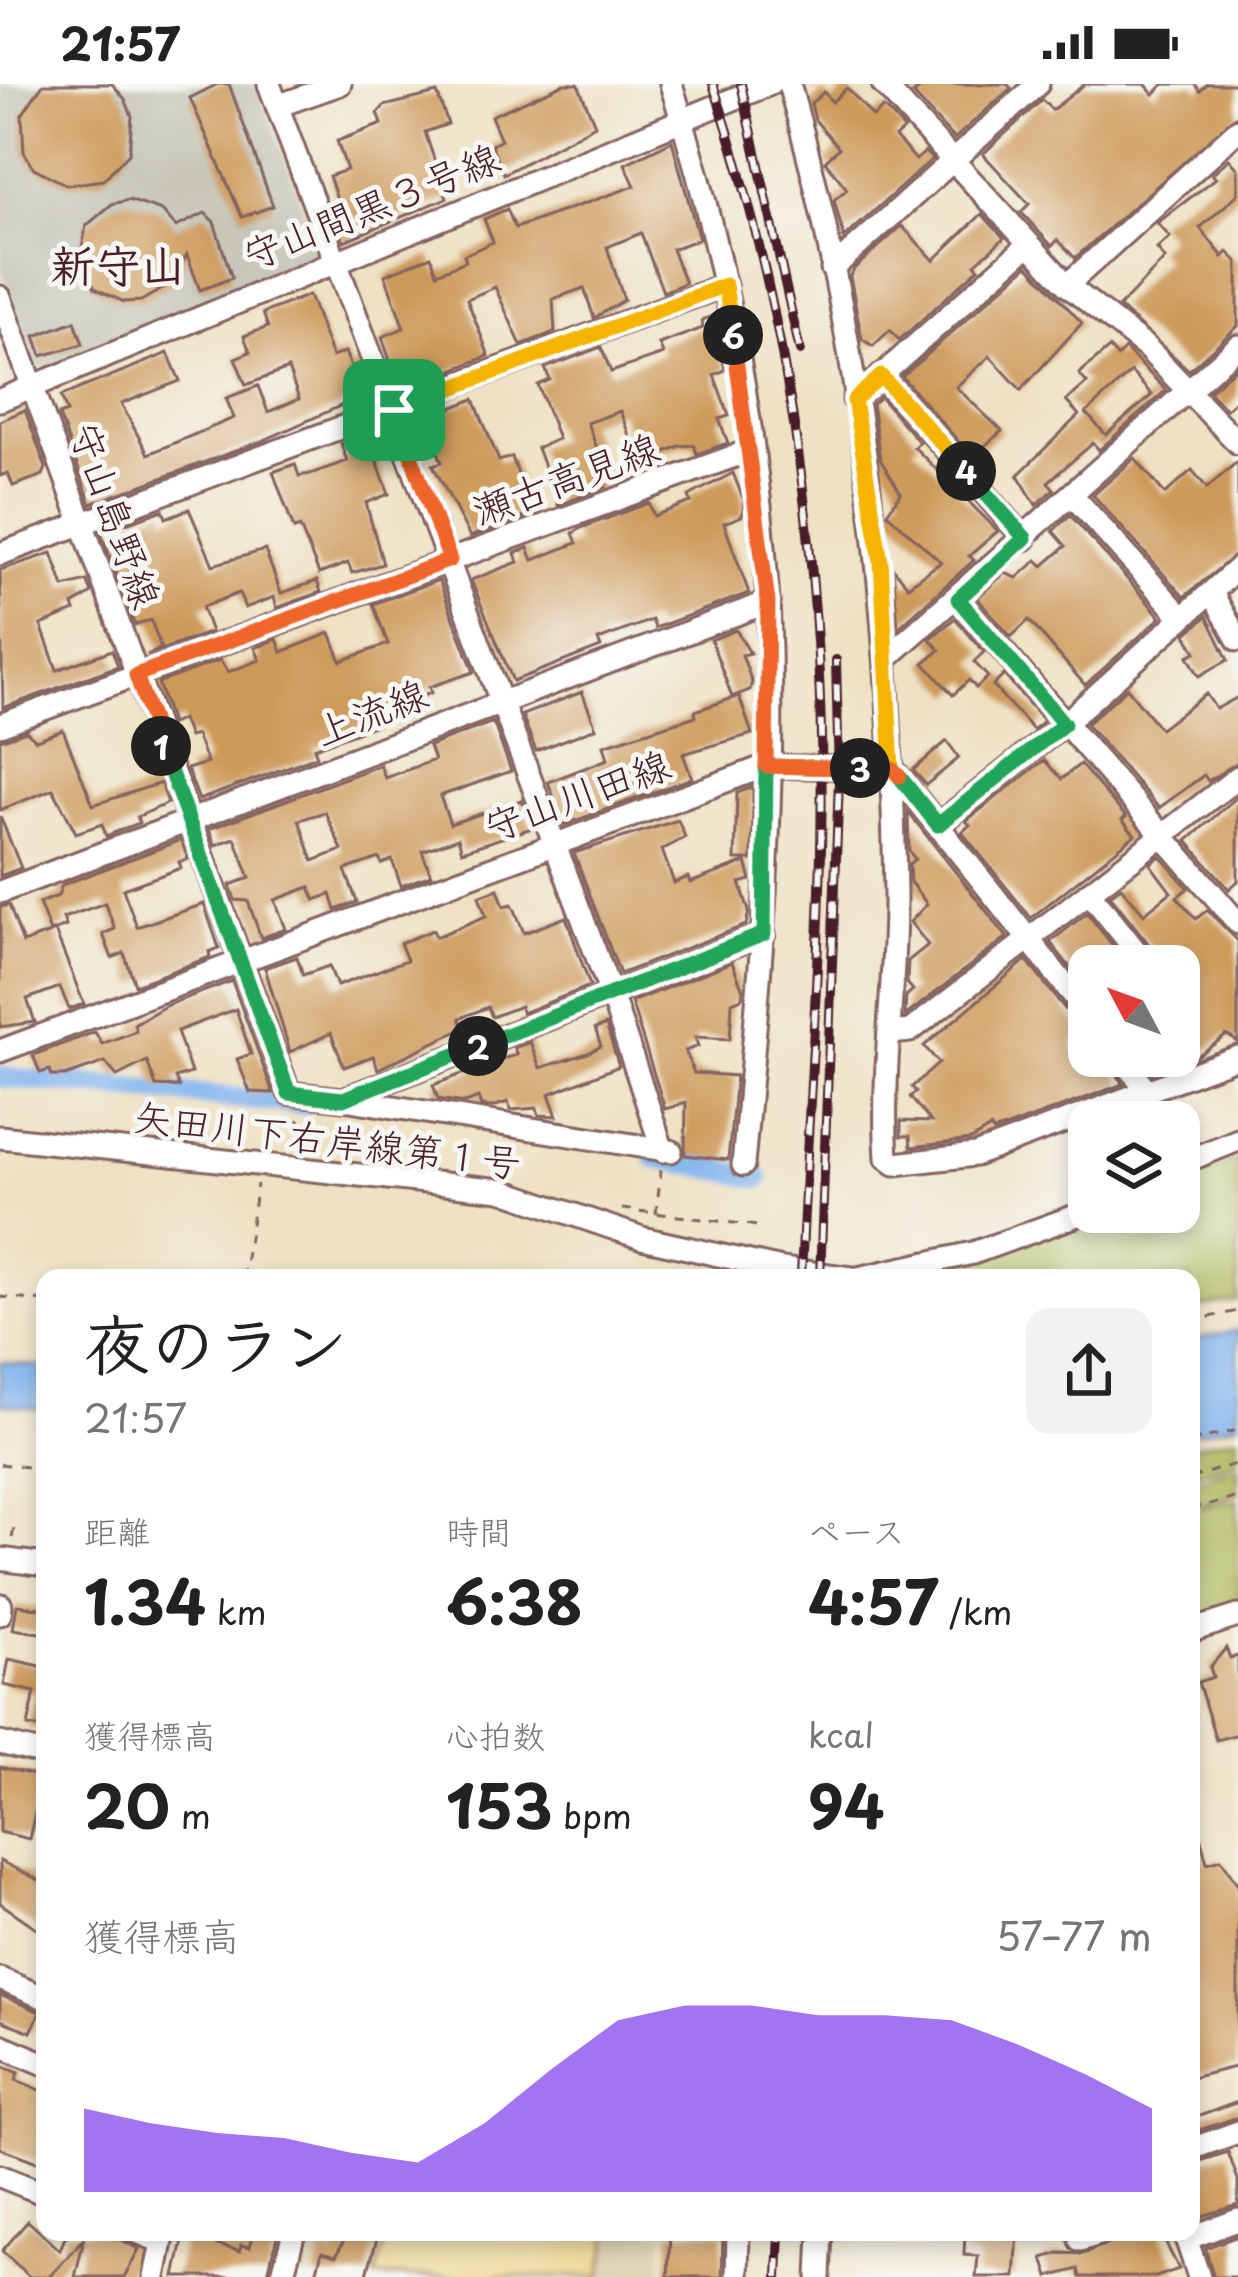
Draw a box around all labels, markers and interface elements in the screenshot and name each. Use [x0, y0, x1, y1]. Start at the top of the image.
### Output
text: 21:57 [60, 8, 180, 76]
street label: 守山間黒３号線 [232, 126, 508, 283]
district label: 新守山 [50, 229, 186, 297]
pin: 6 [703, 305, 763, 365]
text: 6 [721, 310, 745, 360]
pin [343, 359, 445, 461]
icon: arrive [361, 377, 427, 443]
street label: 守山島野線 [56, 412, 178, 616]
street label: 瀬古高見線 [463, 416, 667, 538]
pin: 4 [936, 441, 996, 501]
text: 4 [955, 446, 977, 496]
street label: 上流線 [305, 662, 435, 759]
pin: 1 [131, 716, 191, 776]
text: 1 [153, 721, 169, 771]
street label: 守山川田線 [474, 733, 678, 855]
pin: 3 [830, 738, 890, 798]
text: 3 [849, 743, 871, 793]
north arrow [1068, 945, 1200, 1077]
map controls [1068, 945, 1200, 1233]
pin: 2 [448, 1016, 508, 1076]
text: 2 [466, 1021, 490, 1071]
street label: 矢田川下右岸線第１号 [130, 1084, 524, 1191]
button: layers [1068, 1101, 1200, 1233]
text: 夜のラン [84, 1292, 348, 1391]
button: share [1026, 1308, 1152, 1434]
text: 21:57 [84, 1387, 187, 1446]
text: 距離 [84, 1505, 150, 1555]
text: 時間 [446, 1505, 512, 1555]
text: ペース [808, 1505, 905, 1555]
text: 1.34 [84, 1555, 206, 1645]
text: 6:38 [446, 1555, 583, 1645]
text: 4:57 [808, 1555, 938, 1645]
text: km [206, 1586, 266, 1636]
text: /km [938, 1586, 1012, 1636]
text: 獲得標高 [84, 1709, 216, 1759]
text: 心拍数 [446, 1709, 545, 1759]
text: kcal [808, 1709, 874, 1759]
text: 20 [84, 1759, 170, 1849]
text: 153 [446, 1759, 553, 1849]
text: 94 [808, 1759, 885, 1849]
text: m [170, 1790, 211, 1840]
text: bpm [553, 1790, 632, 1840]
text: 獲得標高 [84, 1905, 240, 1964]
text: 57–77 m [996, 1905, 1152, 1964]

